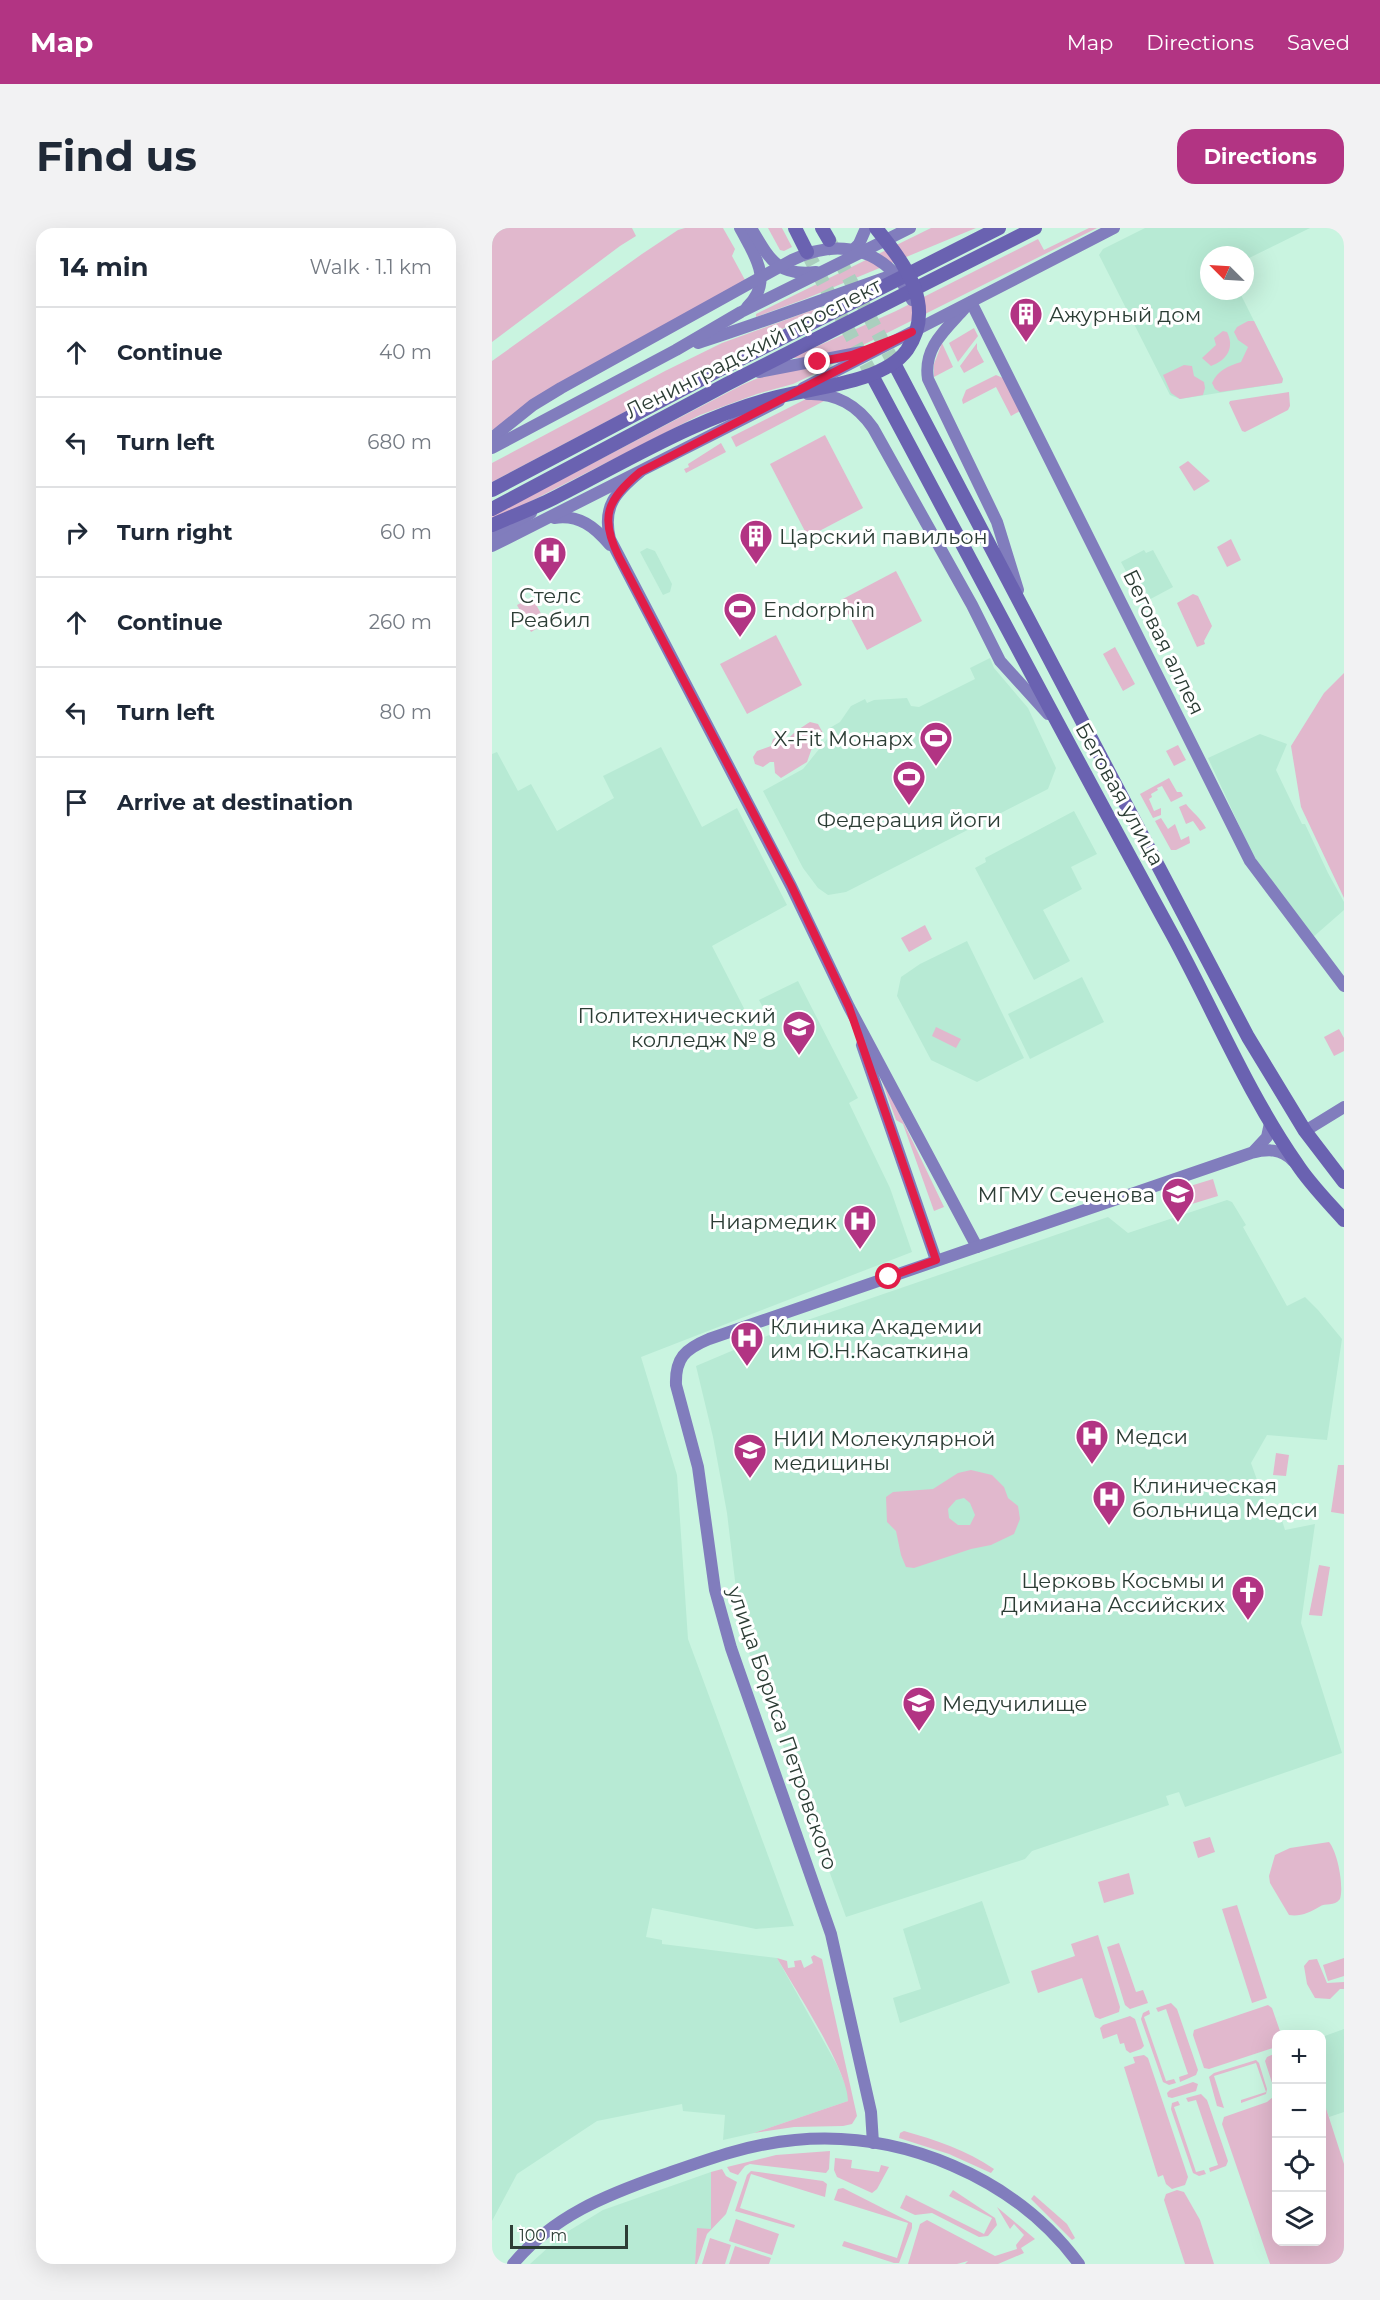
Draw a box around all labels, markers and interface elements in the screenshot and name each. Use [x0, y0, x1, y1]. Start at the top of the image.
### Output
text: Map [30, 25, 93, 59]
text: Map [1067, 30, 1113, 55]
text: Directions [1146, 30, 1254, 55]
text: Saved [1287, 30, 1350, 55]
button: Directions [1177, 129, 1344, 184]
text: Find us [36, 130, 197, 182]
north arrow [1200, 246, 1254, 300]
text: 14 min [60, 251, 149, 283]
text: Walk · 1.1 km [310, 255, 432, 279]
street label: Ленинградский проспект [621, 272, 885, 424]
building icon: Ажурный дом [1008, 296, 1044, 343]
place label: Ажурный дом [1049, 302, 1201, 327]
icon: ahead [60, 336, 93, 369]
text: Continue [117, 339, 223, 366]
text: 40 m [379, 340, 432, 364]
route end [804, 348, 830, 374]
icon: left [60, 426, 93, 459]
text: Turn left [117, 429, 215, 456]
text: 680 m [367, 430, 432, 454]
icon: right [60, 516, 93, 549]
building icon: Царский павильон [738, 518, 774, 565]
text: Turn right [117, 519, 232, 546]
text: 60 m [380, 520, 432, 544]
place label: Царский павильон [779, 524, 988, 549]
hospital icon: Стелс Реабил [532, 535, 568, 582]
street label: Беговая аллея [1118, 565, 1210, 719]
place label: Стелс Реабил [509, 583, 591, 632]
sports icon: Endorphin [722, 591, 758, 638]
place label: Endorphin [763, 597, 875, 622]
icon: ahead [60, 606, 93, 639]
text: Continue [117, 609, 223, 636]
text: 260 m [369, 610, 432, 634]
icon: left [60, 696, 93, 729]
text: Turn left [117, 699, 215, 726]
text: 80 m [380, 700, 432, 724]
street label: Беговая улица [1070, 718, 1170, 870]
sports icon: X-Fit Монарх [918, 720, 954, 767]
place label: X-Fit Монарх [774, 726, 913, 751]
sports icon: Федерация йоги [891, 759, 927, 806]
icon: arrive [60, 786, 93, 819]
text: Arrive at destination [117, 789, 353, 816]
place label: Федерация йоги [817, 807, 1001, 832]
place label: Политехнический колледж № 8 [577, 1003, 776, 1052]
school or university icon: Политехнический колледж № 8 [781, 1009, 817, 1056]
school or university icon: МГМУ Сеченова [1160, 1176, 1196, 1223]
place label: МГМУ Сеченова [978, 1182, 1155, 1207]
hospital icon: Ниармедик [842, 1203, 878, 1250]
place label: Ниармедик [709, 1209, 837, 1234]
route start [875, 1263, 901, 1289]
place label: Клиника Академии им Ю.Н.Касаткина [770, 1314, 983, 1363]
hospital icon: Клиника Академии им Ю.Н.Касаткина [729, 1320, 765, 1367]
hospital icon: Медси [1074, 1418, 1110, 1465]
place label: Медси [1115, 1424, 1188, 1449]
place label: НИИ Молекулярной медицины [773, 1426, 996, 1475]
school or university icon: НИИ Молекулярной медицины [732, 1432, 768, 1479]
place label: Клиническая больница Медси [1132, 1473, 1318, 1522]
hospital icon: Клиническая больница Медси [1091, 1479, 1127, 1526]
place label: Церковь Косьмы и Димиана Ассийских [1001, 1568, 1225, 1617]
church icon: Церковь Косьмы и Димиана Ассийских [1230, 1574, 1266, 1621]
street label: улица Бориса Петровского [722, 1582, 843, 1873]
school or university icon: Медучилище [901, 1685, 937, 1732]
place label: Медучилище [942, 1691, 1088, 1716]
map controls [1272, 2030, 1326, 2246]
button: + [1272, 2030, 1326, 2084]
button: − [1272, 2084, 1326, 2138]
button: locate [1272, 2138, 1326, 2192]
button: layers [1272, 2192, 1326, 2246]
scale bar [510, 2222, 628, 2250]
text: 100 m [519, 2226, 567, 2245]

